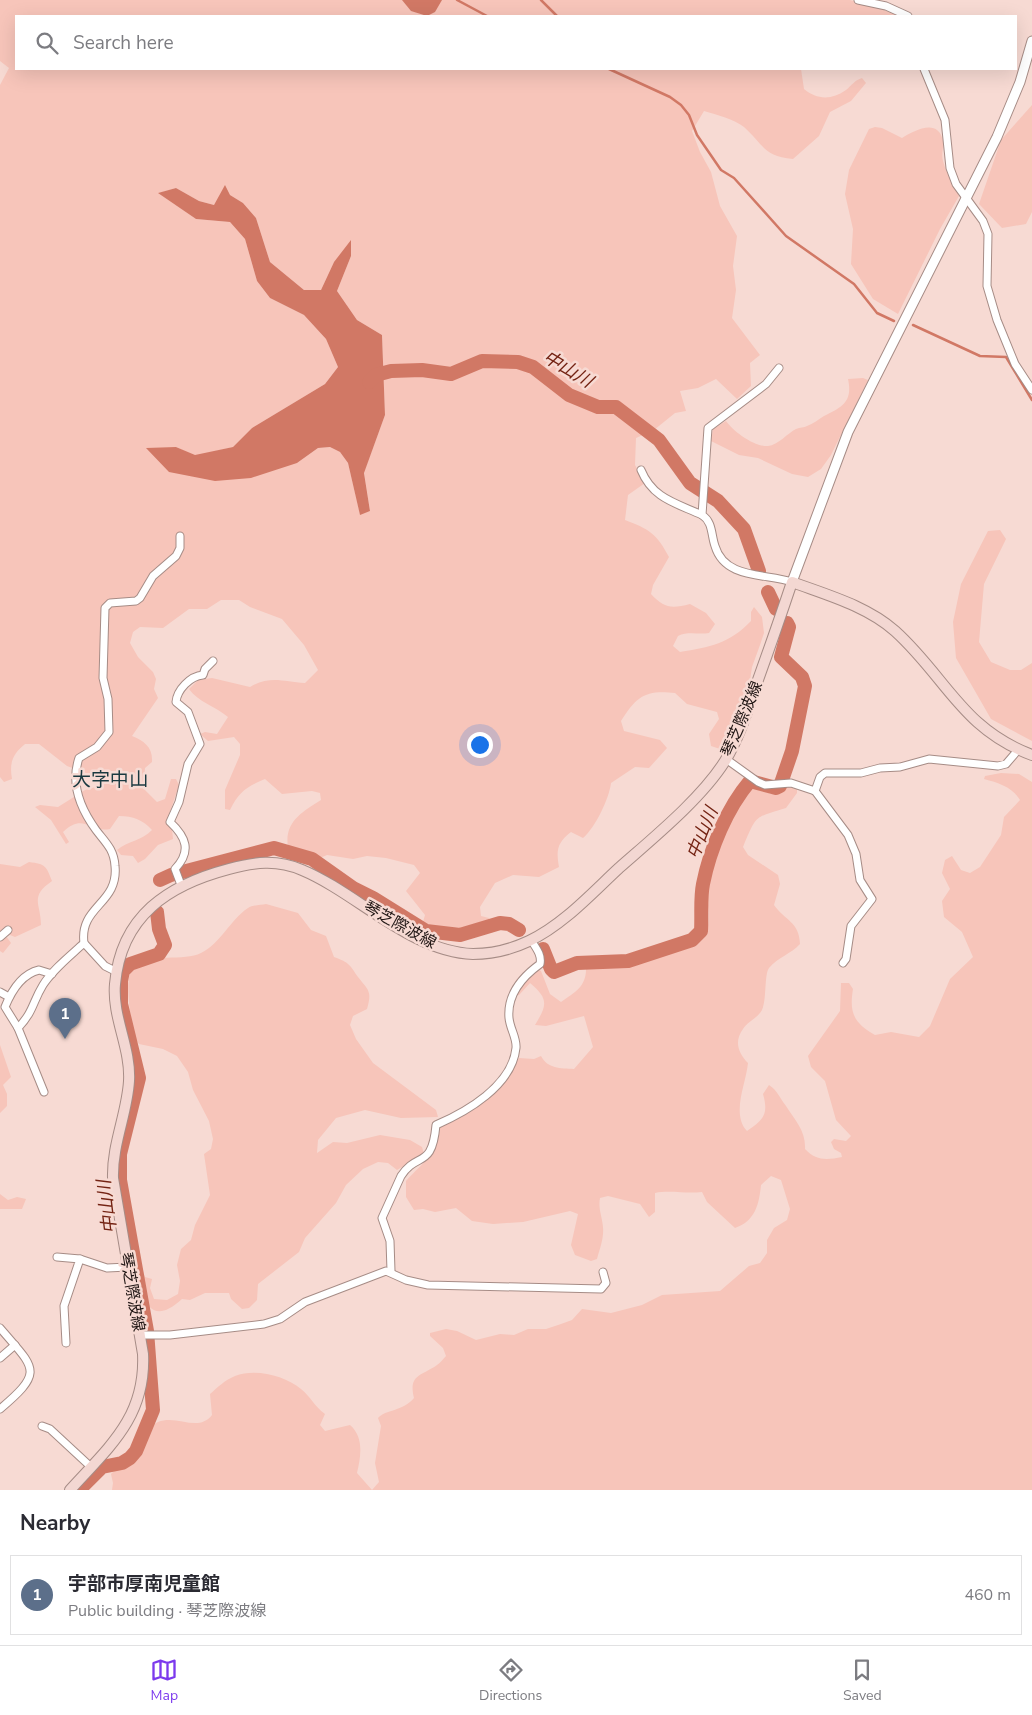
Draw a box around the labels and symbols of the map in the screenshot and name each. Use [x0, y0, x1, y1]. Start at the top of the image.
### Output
water label: 中山川 [539, 345, 599, 394]
street label: 琴芝際波線 [716, 678, 768, 760]
your location [467, 732, 493, 758]
district label: 大字中山 [72, 767, 148, 793]
water label: 中山川 [681, 802, 724, 863]
street label: 琴芝際波線 [360, 896, 440, 954]
pin: 1 [49, 998, 81, 1039]
water label: 中山川 [92, 1177, 122, 1235]
street label: 琴芝際波線 [114, 1251, 150, 1333]

